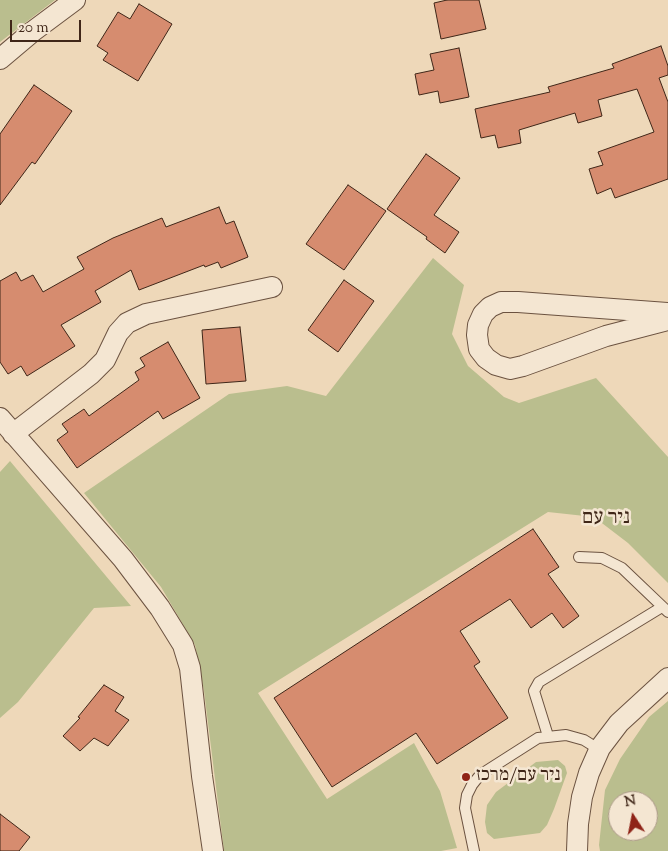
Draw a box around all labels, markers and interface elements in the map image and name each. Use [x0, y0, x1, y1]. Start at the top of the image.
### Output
scale bar [12, 10, 84, 42]
text: 20 m [18, 18, 49, 39]
district label: ניר עם [582, 506, 630, 532]
place label: ניר עם/מרכז [476, 766, 561, 788]
marker: ניר עם/מרכז [460, 771, 472, 783]
north arrow [608, 791, 658, 841]
text: N [623, 791, 638, 813]

